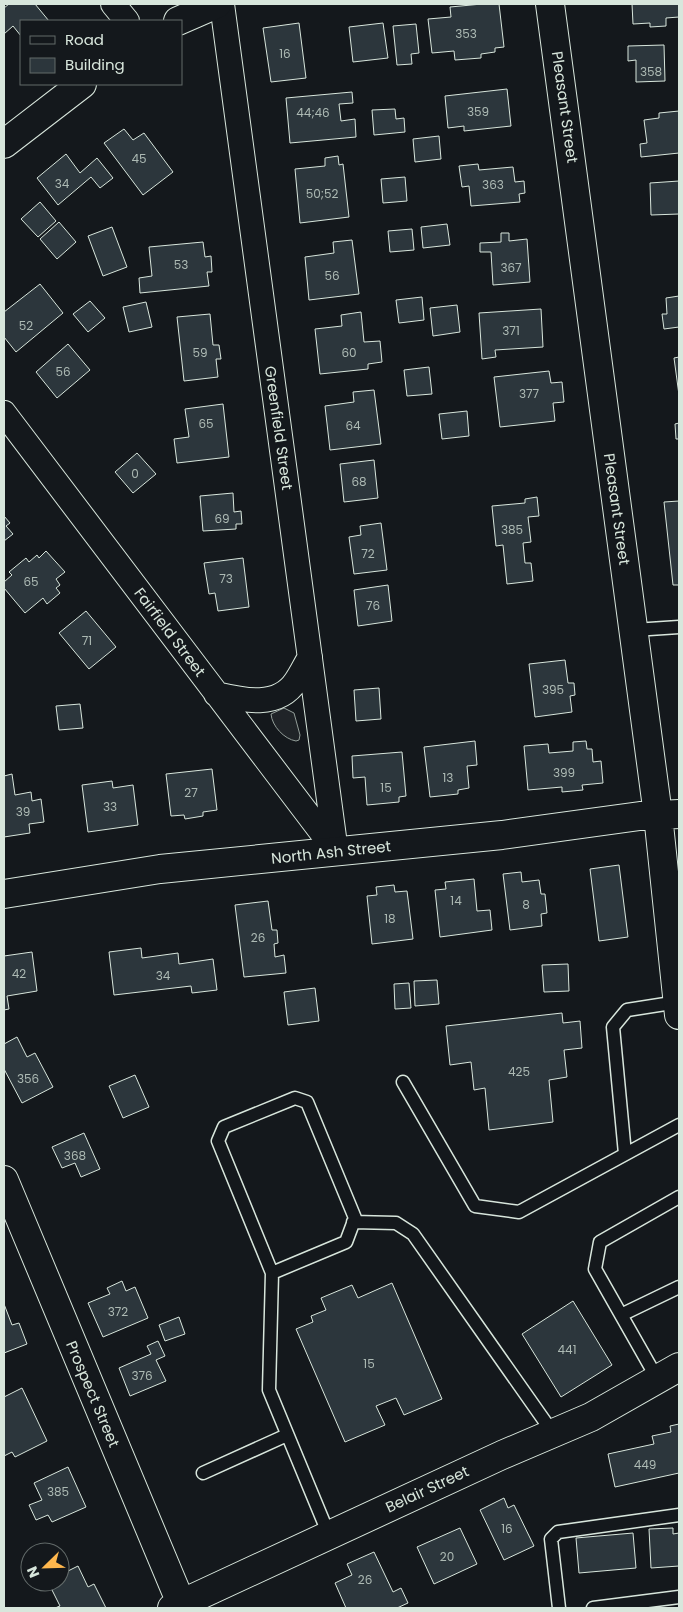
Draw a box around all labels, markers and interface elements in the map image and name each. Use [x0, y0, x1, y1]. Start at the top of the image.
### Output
legend [20, 20, 182, 85]
house number: 353 [455, 25, 477, 42]
text: Road [65, 29, 104, 50]
house number: 16 [279, 45, 291, 62]
street label: Pleasant Street [547, 50, 583, 164]
text: Building [65, 54, 125, 75]
house number: 358 [640, 63, 662, 80]
house number: 359 [467, 103, 489, 120]
house number: 44;46 [296, 104, 330, 121]
house number: 45 [131, 150, 147, 167]
house number: 34 [55, 175, 70, 192]
house number: 363 [482, 176, 504, 193]
house number: 50;52 [306, 185, 338, 202]
house number: 53 [174, 256, 188, 273]
house number: 367 [500, 259, 522, 276]
house number: 56 [324, 267, 340, 284]
house number: 52 [19, 317, 33, 334]
house number: 371 [502, 322, 520, 339]
house number: 59 [192, 344, 208, 361]
house number: 60 [341, 344, 357, 361]
house number: 56 [55, 363, 71, 380]
street label: Greenfield Street [260, 365, 298, 491]
house number: 377 [519, 385, 540, 402]
house number: 65 [198, 415, 214, 432]
house number: 64 [345, 417, 361, 434]
street label: Pleasant Street [599, 452, 635, 566]
house number: 0 [131, 465, 139, 482]
house number: 68 [351, 473, 367, 490]
house number: 69 [214, 510, 230, 527]
house number: 385 [501, 521, 523, 538]
house number: 72 [361, 545, 375, 562]
house number: 73 [219, 570, 233, 587]
house number: 65 [23, 573, 39, 590]
street label: Fairfield Street [130, 583, 210, 681]
house number: 76 [366, 597, 380, 614]
house number: 71 [82, 632, 92, 649]
house number: 395 [542, 681, 564, 698]
house number: 399 [553, 764, 575, 781]
house number: 13 [443, 769, 453, 786]
house number: 15 [380, 779, 392, 796]
house number: 27 [184, 784, 198, 801]
house number: 33 [103, 798, 117, 815]
house number: 39 [16, 803, 30, 820]
street label: North Ash Street [270, 835, 392, 869]
house number: 14 [450, 892, 462, 909]
house number: 8 [522, 896, 530, 913]
house number: 18 [384, 910, 396, 927]
house number: 26 [251, 929, 265, 946]
house number: 42 [12, 965, 26, 982]
house number: 34 [156, 967, 171, 984]
house number: 425 [508, 1063, 530, 1080]
house number: 356 [17, 1070, 39, 1087]
house number: 368 [64, 1147, 86, 1164]
house number: 372 [108, 1303, 128, 1320]
street label: Prospect Street [61, 1338, 125, 1450]
house number: 441 [558, 1341, 576, 1358]
house number: 15 [363, 1355, 375, 1372]
house number: 376 [131, 1367, 153, 1384]
house number: 449 [634, 1456, 656, 1473]
street label: Belair Street [382, 1461, 472, 1517]
house number: 385 [47, 1483, 69, 1500]
house number: 16 [501, 1520, 513, 1537]
north arrow [20, 1542, 70, 1592]
house number: 20 [440, 1548, 454, 1565]
text: N [22, 1563, 44, 1581]
house number: 26 [358, 1571, 372, 1588]

